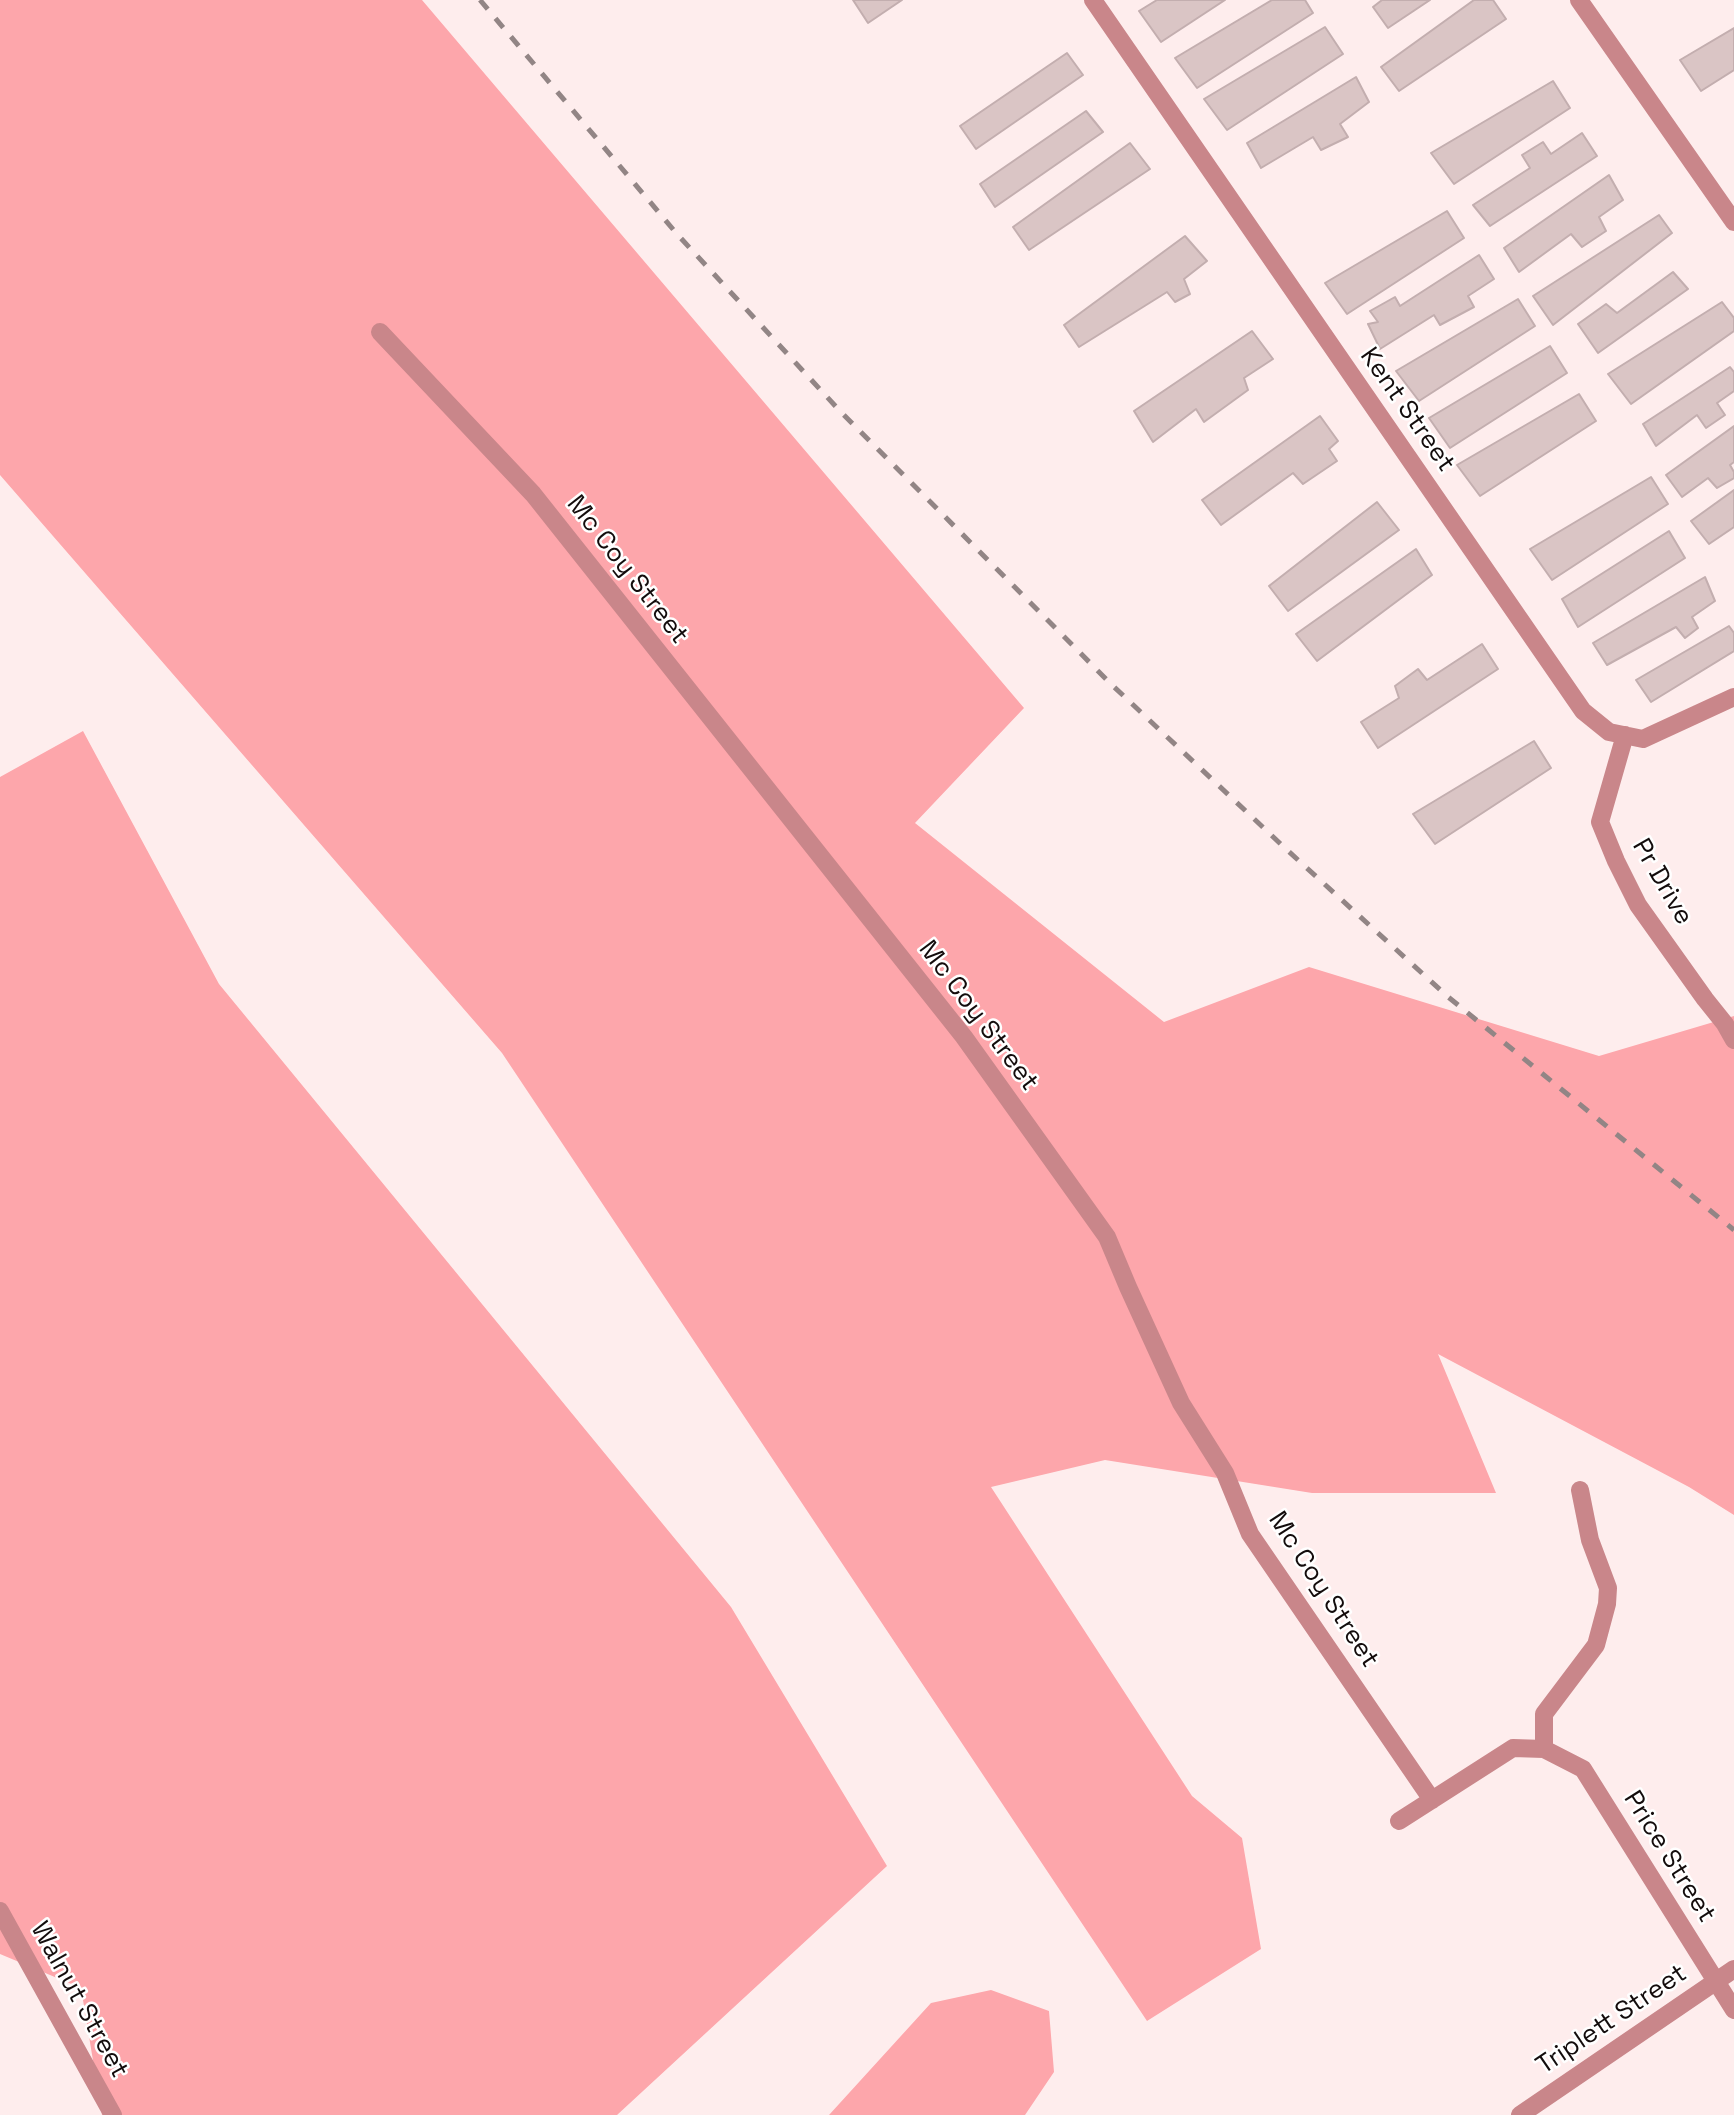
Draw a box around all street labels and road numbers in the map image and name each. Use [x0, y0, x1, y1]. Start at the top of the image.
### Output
street label: Kent Street [1353, 342, 1461, 478]
street label: Mc Coy Street [559, 490, 695, 650]
street label: Pr Drive [1625, 833, 1699, 931]
street label: Mc Coy Street [912, 935, 1044, 1097]
street label: Mc Coy Street [1261, 1506, 1385, 1674]
street label: Price Street [1616, 1786, 1722, 1928]
street label: Walnut Street [23, 1917, 135, 2083]
street label: Triplett Street [1531, 1958, 1693, 2082]

